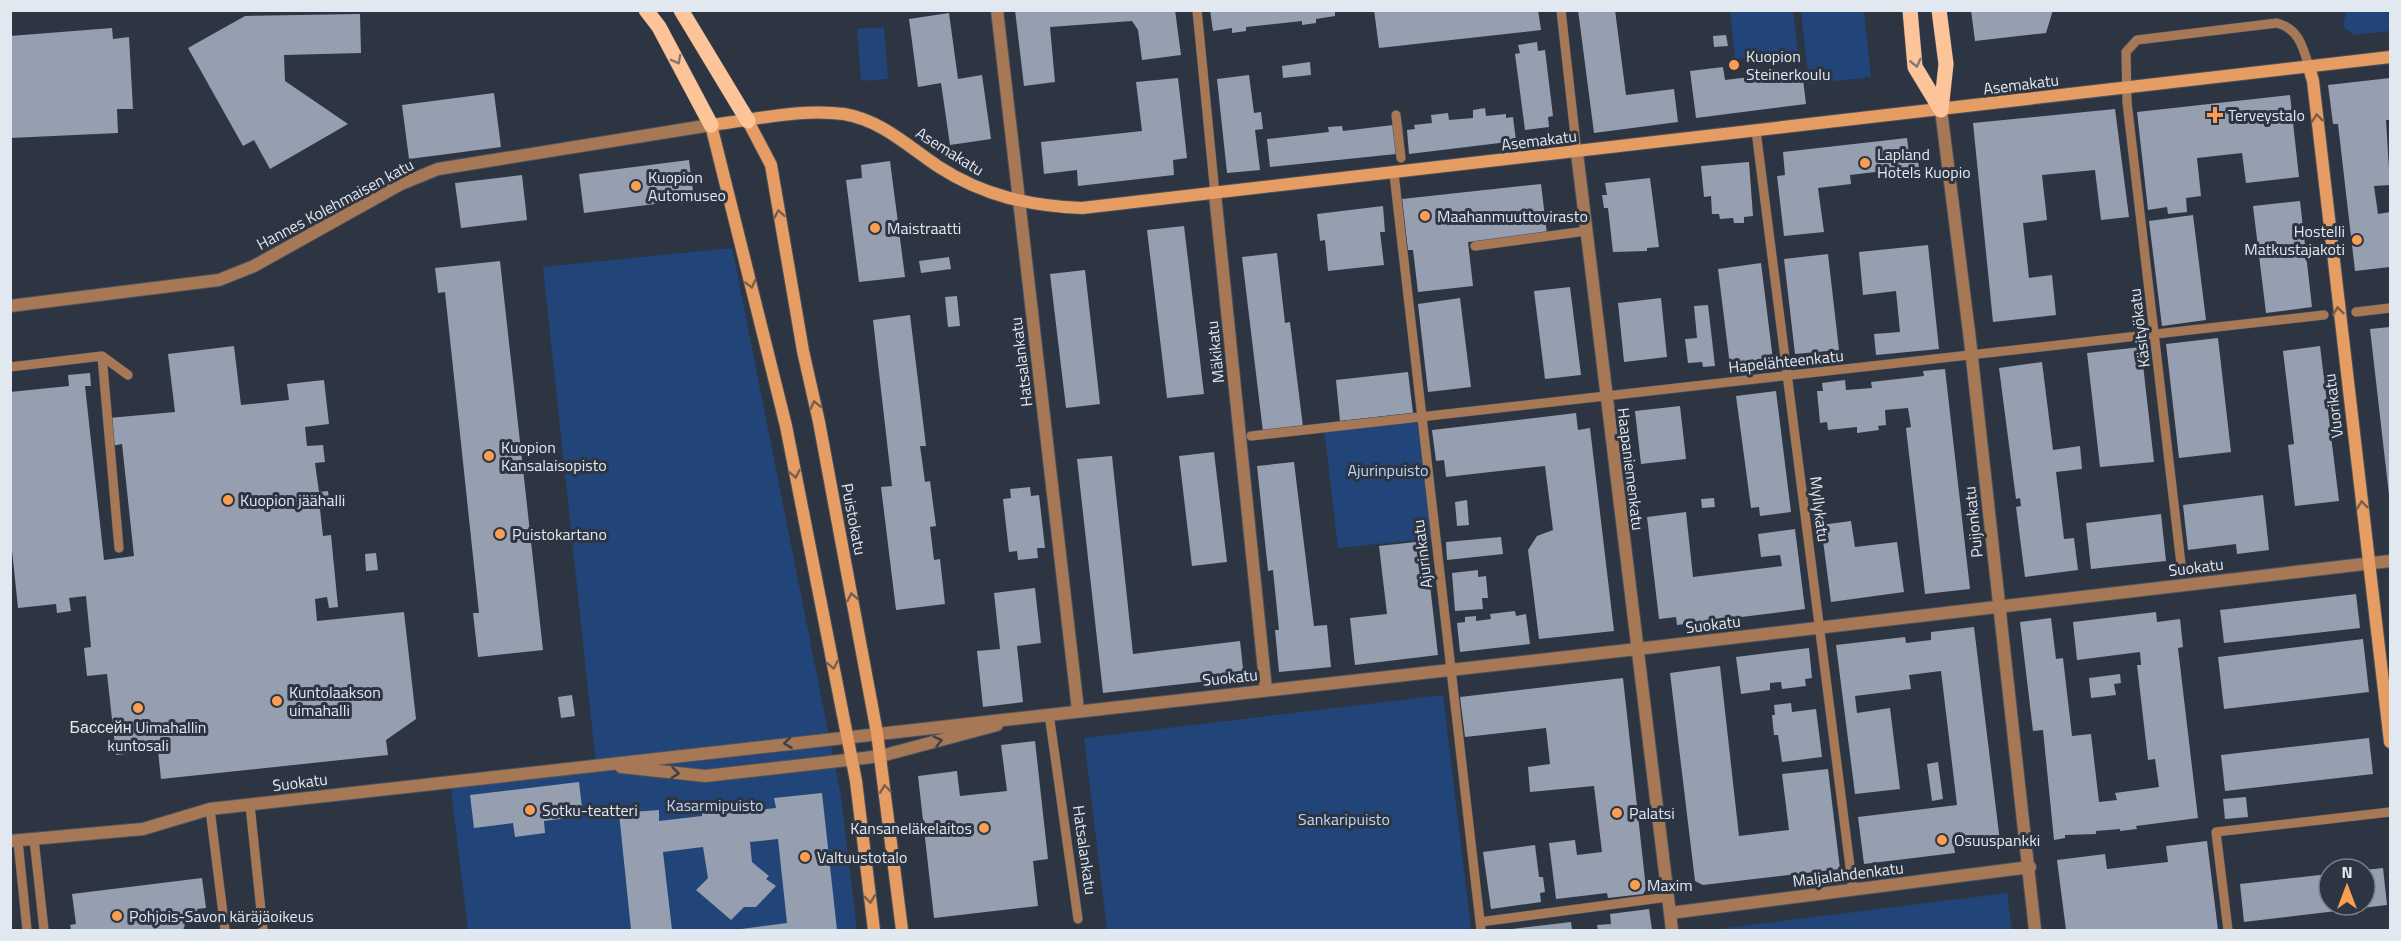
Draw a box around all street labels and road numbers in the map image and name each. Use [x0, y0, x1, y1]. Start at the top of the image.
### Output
street label: Asemakatu [1982, 67, 2060, 101]
street label: Asemakatu [911, 121, 989, 181]
street label: Asemakatu [1500, 123, 1578, 157]
street label: Hannes Kolehmaisen katu [252, 152, 418, 256]
street label: Käsityökatu [2122, 287, 2156, 369]
street label: Hatsalankatu [1004, 316, 1038, 408]
street label: Mäkikatu [1200, 320, 1230, 384]
street label: Hapelähteenkatu [1727, 343, 1845, 379]
street label: Vuorikatu [2317, 372, 2349, 440]
street label: Haapaniemenkatu [1612, 406, 1650, 532]
street label: Myllykatu [1804, 475, 1836, 543]
street label: Puistokatu [835, 481, 873, 557]
street label: Puijonkatu [1957, 485, 1989, 559]
street label: Ajurinkatu [1406, 518, 1438, 590]
street label: Suokatu [2167, 552, 2225, 582]
street label: Suokatu [1684, 609, 1742, 639]
street label: Suokatu [1201, 662, 1259, 692]
street label: Suokatu [271, 767, 329, 797]
street label: Hatsalankatu [1067, 804, 1103, 896]
street label: Maljalahdenkatu [1791, 855, 1905, 893]

